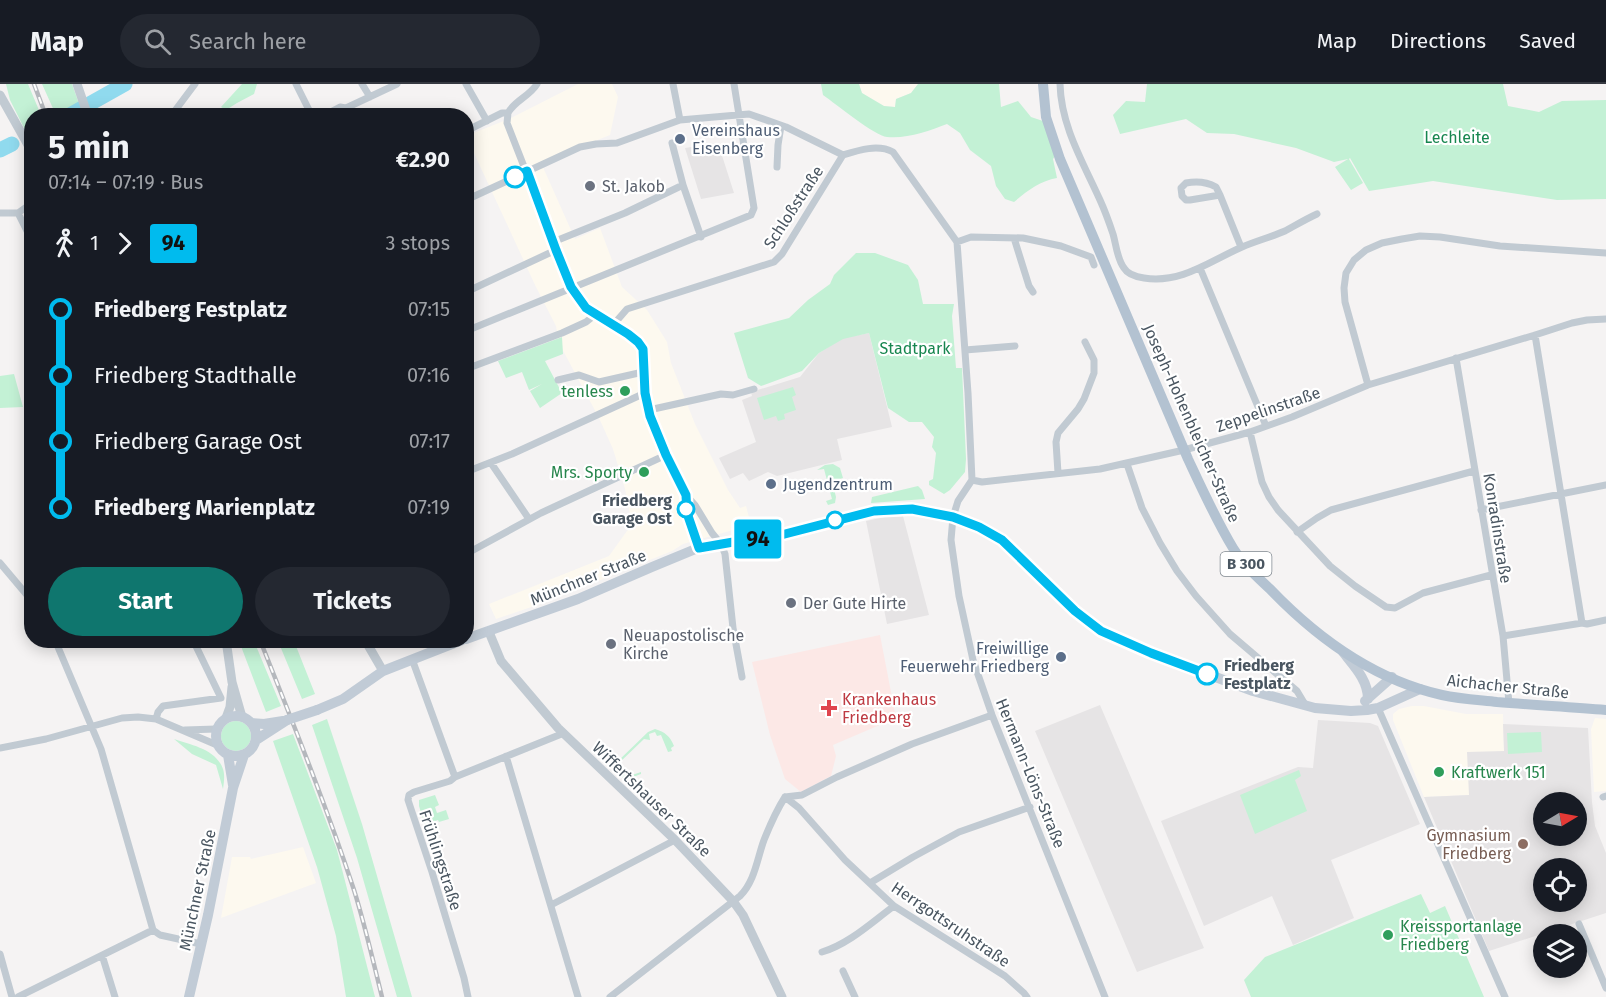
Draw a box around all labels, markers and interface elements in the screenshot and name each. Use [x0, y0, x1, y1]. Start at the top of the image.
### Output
search box [120, 14, 540, 68]
text: Map [30, 25, 84, 58]
icon: search [141, 25, 174, 58]
text: Search here [189, 28, 307, 55]
text: Map [1317, 28, 1357, 54]
text: Directions [1390, 28, 1486, 54]
text: Saved [1519, 28, 1576, 54]
place label: Vereinshaus Eisenberg [692, 121, 780, 158]
text: 5 min [48, 127, 130, 167]
park label: Lechleite [1424, 128, 1490, 147]
marker: Vereinshaus Eisenberg [673, 132, 687, 146]
text: €2.90 [396, 146, 450, 173]
street label: Schloßstraße [760, 162, 827, 252]
unlabelled marker [504, 166, 526, 188]
text: 07:14 – 07:19 · Bus [48, 170, 203, 194]
place label: St. Jakob [602, 177, 665, 196]
marker: St. Jakob [583, 179, 597, 193]
icon: walk [48, 227, 81, 260]
icon: forward [108, 227, 141, 260]
text: 94 [162, 230, 185, 256]
text: 1 [90, 231, 99, 255]
text: 3 stops [386, 231, 450, 255]
text: Friedberg Festplatz [94, 296, 287, 323]
text: 07:15 [408, 297, 450, 321]
street label: Joseph-Hohenbleicher-Straße [1139, 321, 1244, 525]
park label: Stadtpark [880, 339, 951, 358]
text: Friedberg Stadthalle [94, 362, 297, 389]
text: 07:16 [407, 363, 450, 387]
place label: tenless [561, 382, 613, 401]
street label: Zeppelinstraße [1214, 383, 1323, 436]
marker: tenless [618, 384, 632, 398]
text: Friedberg Garage Ost [94, 428, 302, 455]
text: 07:17 [409, 429, 450, 453]
place label: Mrs. Sporty [551, 463, 632, 482]
marker: Mrs. Sporty [637, 465, 651, 479]
street label: Konradinstraße [1479, 472, 1516, 585]
place label: Jugendzentrum [783, 475, 893, 494]
marker: Jugendzentrum [764, 477, 778, 491]
place label: Friedberg Garage Ost [592, 491, 673, 528]
text: Friedberg Marienplatz [94, 494, 315, 521]
text: 07:19 [407, 495, 450, 519]
marker: Friedberg Garage Ost [677, 500, 695, 518]
unlabelled marker [826, 511, 844, 529]
line badge: 94 [731, 520, 785, 558]
text: 94 [746, 526, 770, 552]
street label: Münchner Straße [527, 545, 649, 609]
road number: B 300 [1220, 552, 1272, 576]
button: Start [48, 567, 243, 636]
button: Tickets [255, 567, 450, 636]
place label: Der Gute Hirte [803, 594, 906, 613]
marker: Der Gute Hirte [784, 596, 798, 610]
place label: Neuapostolische Kirche [623, 626, 744, 663]
marker: Neuapostolische Kirche [604, 637, 618, 651]
place label: Freiwillige Feuerwehr Friedberg [900, 639, 1050, 676]
marker: Freiwillige Feuerwehr Friedberg [1054, 650, 1068, 664]
place label: Friedberg Festplatz [1224, 656, 1294, 693]
marker: Friedberg Festplatz [1196, 663, 1218, 685]
street label: Aichacher Straße [1446, 671, 1570, 702]
place label: Krankenhaus Friedberg [842, 690, 936, 727]
street label: Hermann-Löns-Straße [992, 696, 1069, 851]
marker: Krankenhaus Friedberg [820, 699, 838, 717]
street label: Wiffertshauser Straße [588, 738, 715, 861]
place label: Kraftwerk 151 [1451, 763, 1546, 782]
marker: Kraftwerk 151 [1432, 765, 1446, 779]
north arrow [1533, 792, 1587, 846]
map controls [1533, 792, 1587, 978]
street label: Frühlingstraße [415, 807, 466, 913]
place label: Gymnasium Friedberg [1426, 826, 1512, 863]
street label: Münchner Straße [175, 828, 220, 953]
marker: Gymnasium Friedberg [1516, 837, 1530, 851]
button: locate [1533, 858, 1587, 912]
street label: Herrgottsruhstraße [888, 878, 1014, 971]
place label: Kreissportanlage Friedberg [1400, 917, 1522, 954]
button: layers [1533, 924, 1587, 978]
marker: Kreissportanlage Friedberg [1381, 928, 1395, 942]

